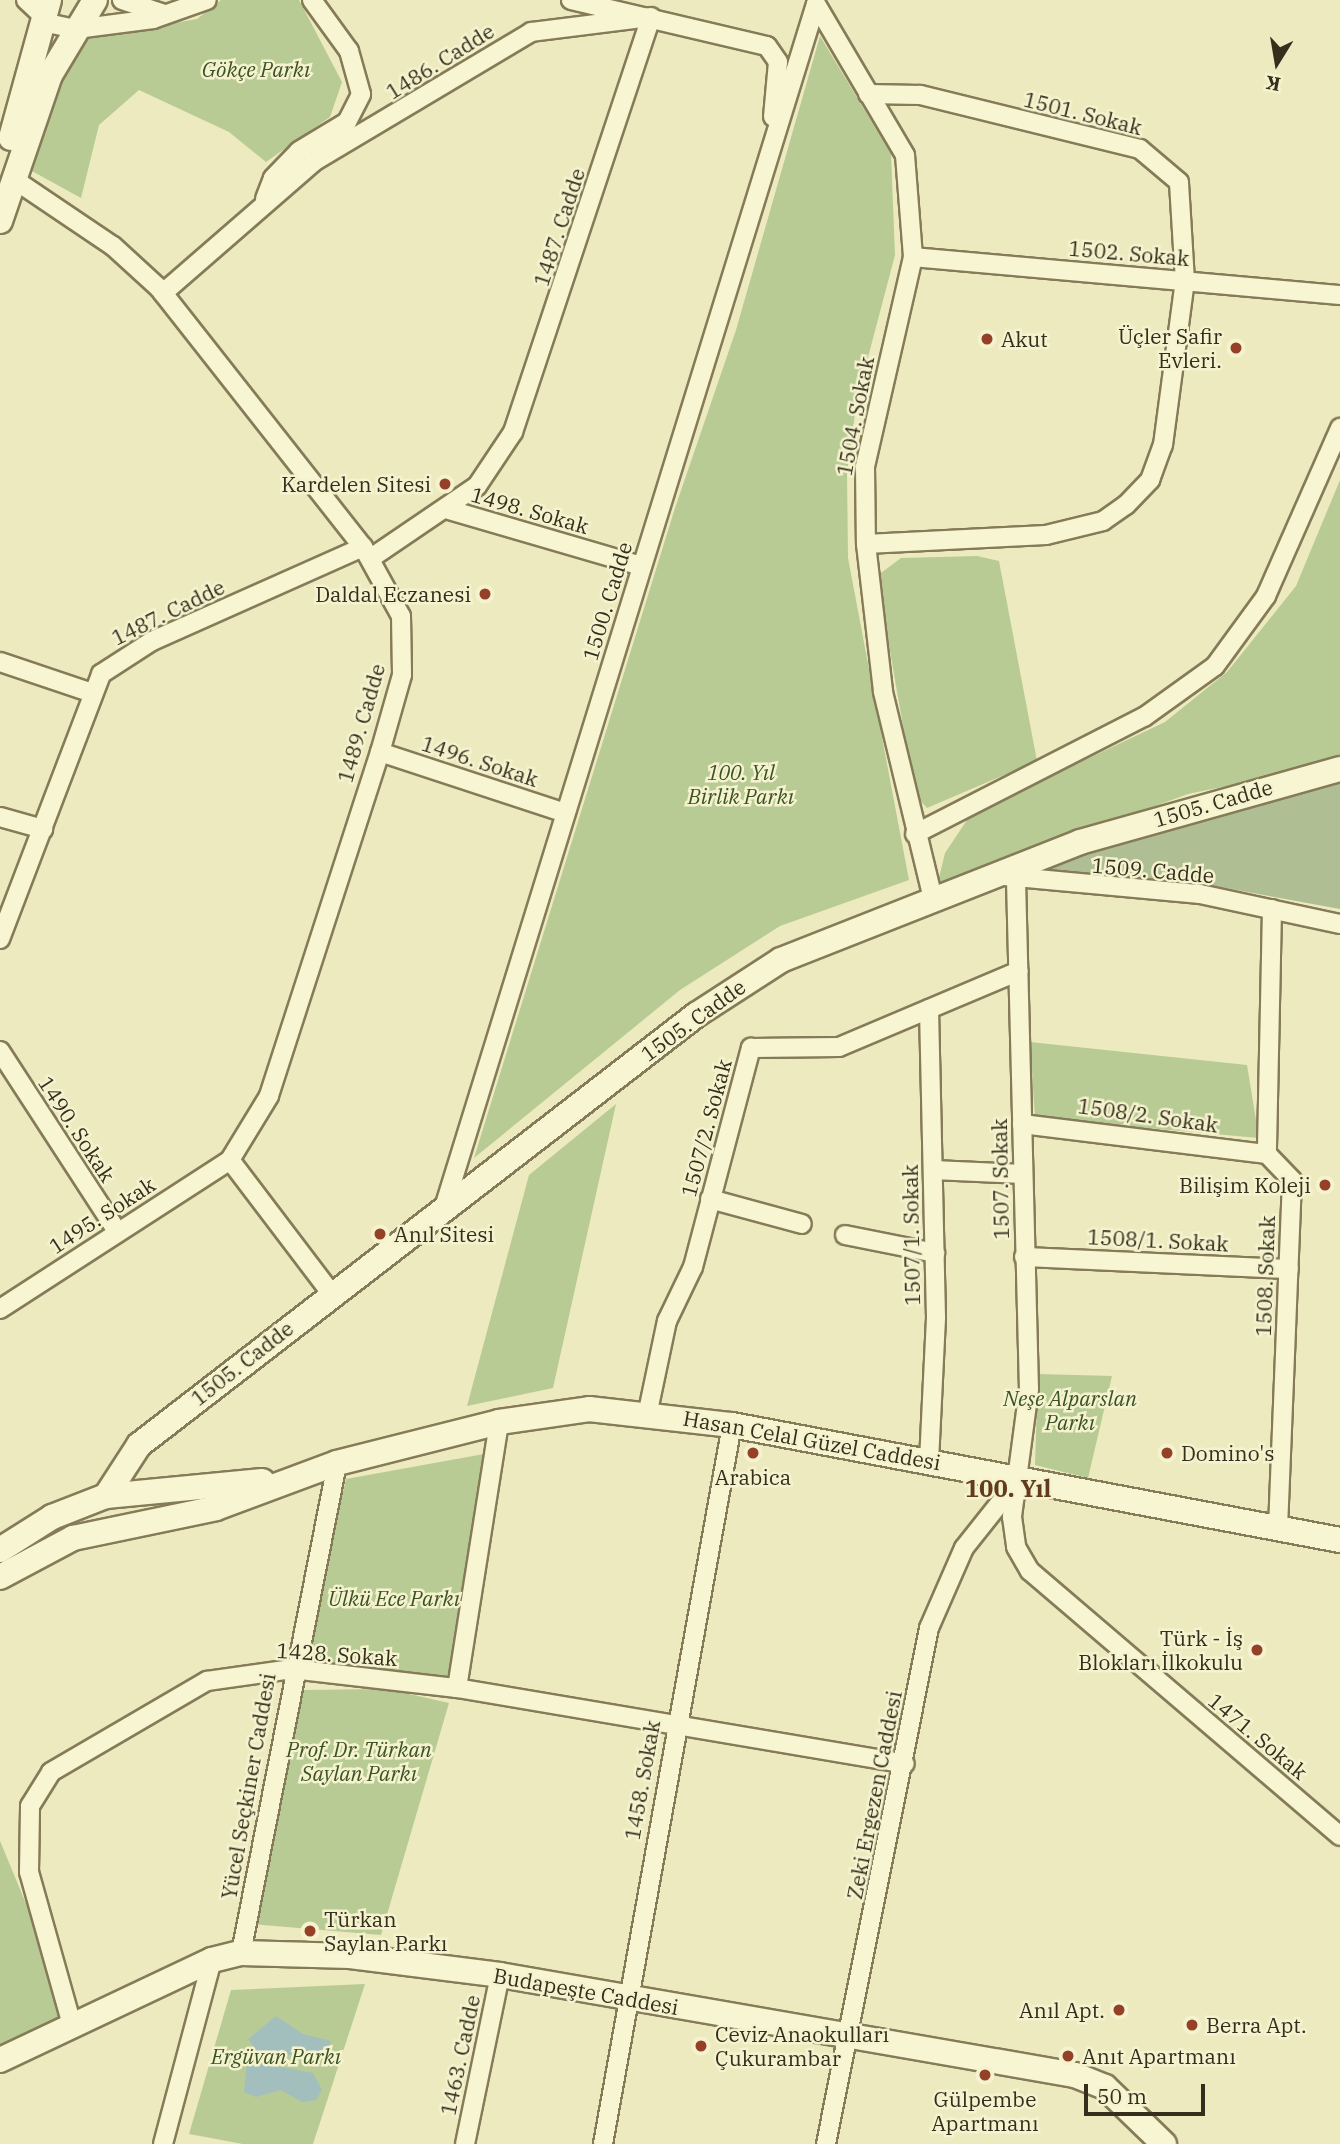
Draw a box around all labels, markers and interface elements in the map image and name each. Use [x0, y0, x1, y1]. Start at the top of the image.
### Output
street label: 1486. Cadde [381, 18, 499, 104]
north arrow [1242, 28, 1312, 98]
park label: Gökçe Parkı [202, 56, 310, 82]
text: K [1264, 70, 1282, 97]
street label: 1501. Sokak [1021, 86, 1145, 140]
street label: 1487. Cadde [528, 165, 590, 289]
street label: 1502. Sokak [1068, 235, 1190, 271]
place label: Üçler Safir Evleri. [1118, 323, 1222, 373]
place label: Akut [1001, 326, 1048, 352]
marker: Akut [979, 331, 995, 347]
marker: Üçler Safir Evleri. [1228, 340, 1244, 356]
street label: 1504. Sokak [831, 354, 879, 478]
place label: Kardelen Sitesi [281, 471, 431, 497]
marker: Kardelen Sitesi [437, 476, 453, 492]
street label: 1498. Sokak [468, 481, 592, 539]
street label: 1500. Cadde [577, 539, 637, 663]
street label: 1487. Cadde [107, 574, 229, 650]
place label: Daldal Eczanesi [315, 581, 471, 607]
marker: Daldal Eczanesi [477, 586, 493, 602]
street label: 1489. Cadde [332, 661, 390, 785]
street label: 1496. Sokak [419, 730, 541, 792]
park label: 100. Yıl Birlik Parkı [688, 759, 794, 809]
street label: 1505. Cadde [1151, 774, 1275, 832]
street label: 1509. Cadde [1091, 852, 1215, 888]
street label: 1505. Cadde [636, 974, 750, 1066]
street label: 1507/2. Sokak [676, 1056, 736, 1200]
street label: 1490. Sokak [33, 1071, 121, 1187]
street label: 1508/2. Sokak [1076, 1093, 1220, 1137]
street label: 1507. Sokak [986, 1118, 1014, 1240]
street label: 1507/1. Sokak [897, 1164, 925, 1306]
street label: 1495. Sokak [44, 1171, 160, 1259]
place label: Bilişim Koleji [1179, 1172, 1311, 1198]
marker: Bilişim Koleji [1317, 1177, 1333, 1193]
street label: 1508. Sokak [1250, 1215, 1280, 1337]
place label: Anıl Sitesi [394, 1221, 494, 1247]
street label: 1508/1. Sokak [1087, 1224, 1229, 1256]
marker: Anıl Sitesi [372, 1226, 388, 1242]
street label: 1505. Cadde [186, 1315, 298, 1411]
park label: Neşe Alparslan Parkı [1003, 1385, 1137, 1435]
street label: Hasan Celal Güzel Caddesi [681, 1405, 943, 1475]
place label: Domino's [1181, 1440, 1274, 1466]
marker: Arabica [745, 1445, 761, 1461]
marker: Domino's [1159, 1445, 1175, 1461]
place label: Arabica [715, 1464, 791, 1490]
district label: 100. Yıl [965, 1475, 1051, 1503]
park label: Ülkü Ece Parkı [328, 1585, 460, 1611]
place label: Türk - İş Blokları İlkokulu [1078, 1625, 1243, 1675]
street label: 1428. Sokak [276, 1637, 398, 1671]
marker: Türk - İş Blokları İlkokulu [1249, 1642, 1265, 1658]
street label: Yücel Seçkiner Caddesi [216, 1671, 280, 1901]
street label: 1471. Sokak [1204, 1687, 1312, 1785]
street label: Zeki Ergezen Caddesi [841, 1689, 907, 1901]
street label: 1458. Sokak [619, 1718, 665, 1842]
park label: Prof. Dr. Türkan Saylan Parkı [286, 1736, 432, 1786]
place label: Türkan Saylan Parkı [324, 1906, 447, 1956]
marker: Türkan Saylan Parkı [302, 1923, 318, 1939]
street label: Budapeşte Caddesi [491, 1962, 681, 2020]
street label: 1463. Cadde [435, 1992, 485, 2118]
place label: Anıl Apt. [1019, 1997, 1105, 2023]
marker: Anıl Apt. [1111, 2002, 1127, 2018]
place label: Berra Apt. [1206, 2012, 1307, 2038]
marker: Berra Apt. [1184, 2017, 1200, 2033]
place label: Ceviz Anaokulları Çukurambar [715, 2021, 889, 2071]
marker: Ceviz Anaokulları Çukurambar [693, 2038, 709, 2054]
park label: Ergüvan Parkı [211, 2043, 341, 2069]
place label: Anıt Apartmanı [1082, 2043, 1236, 2069]
marker: Anıt Apartmanı [1060, 2048, 1076, 2064]
marker: Gülpembe Apartmanı [977, 2067, 993, 2083]
scale bar [1088, 2070, 1209, 2114]
text: 50 m [1097, 2082, 1147, 2110]
place label: Gülpembe Apartmanı [931, 2086, 1039, 2136]

